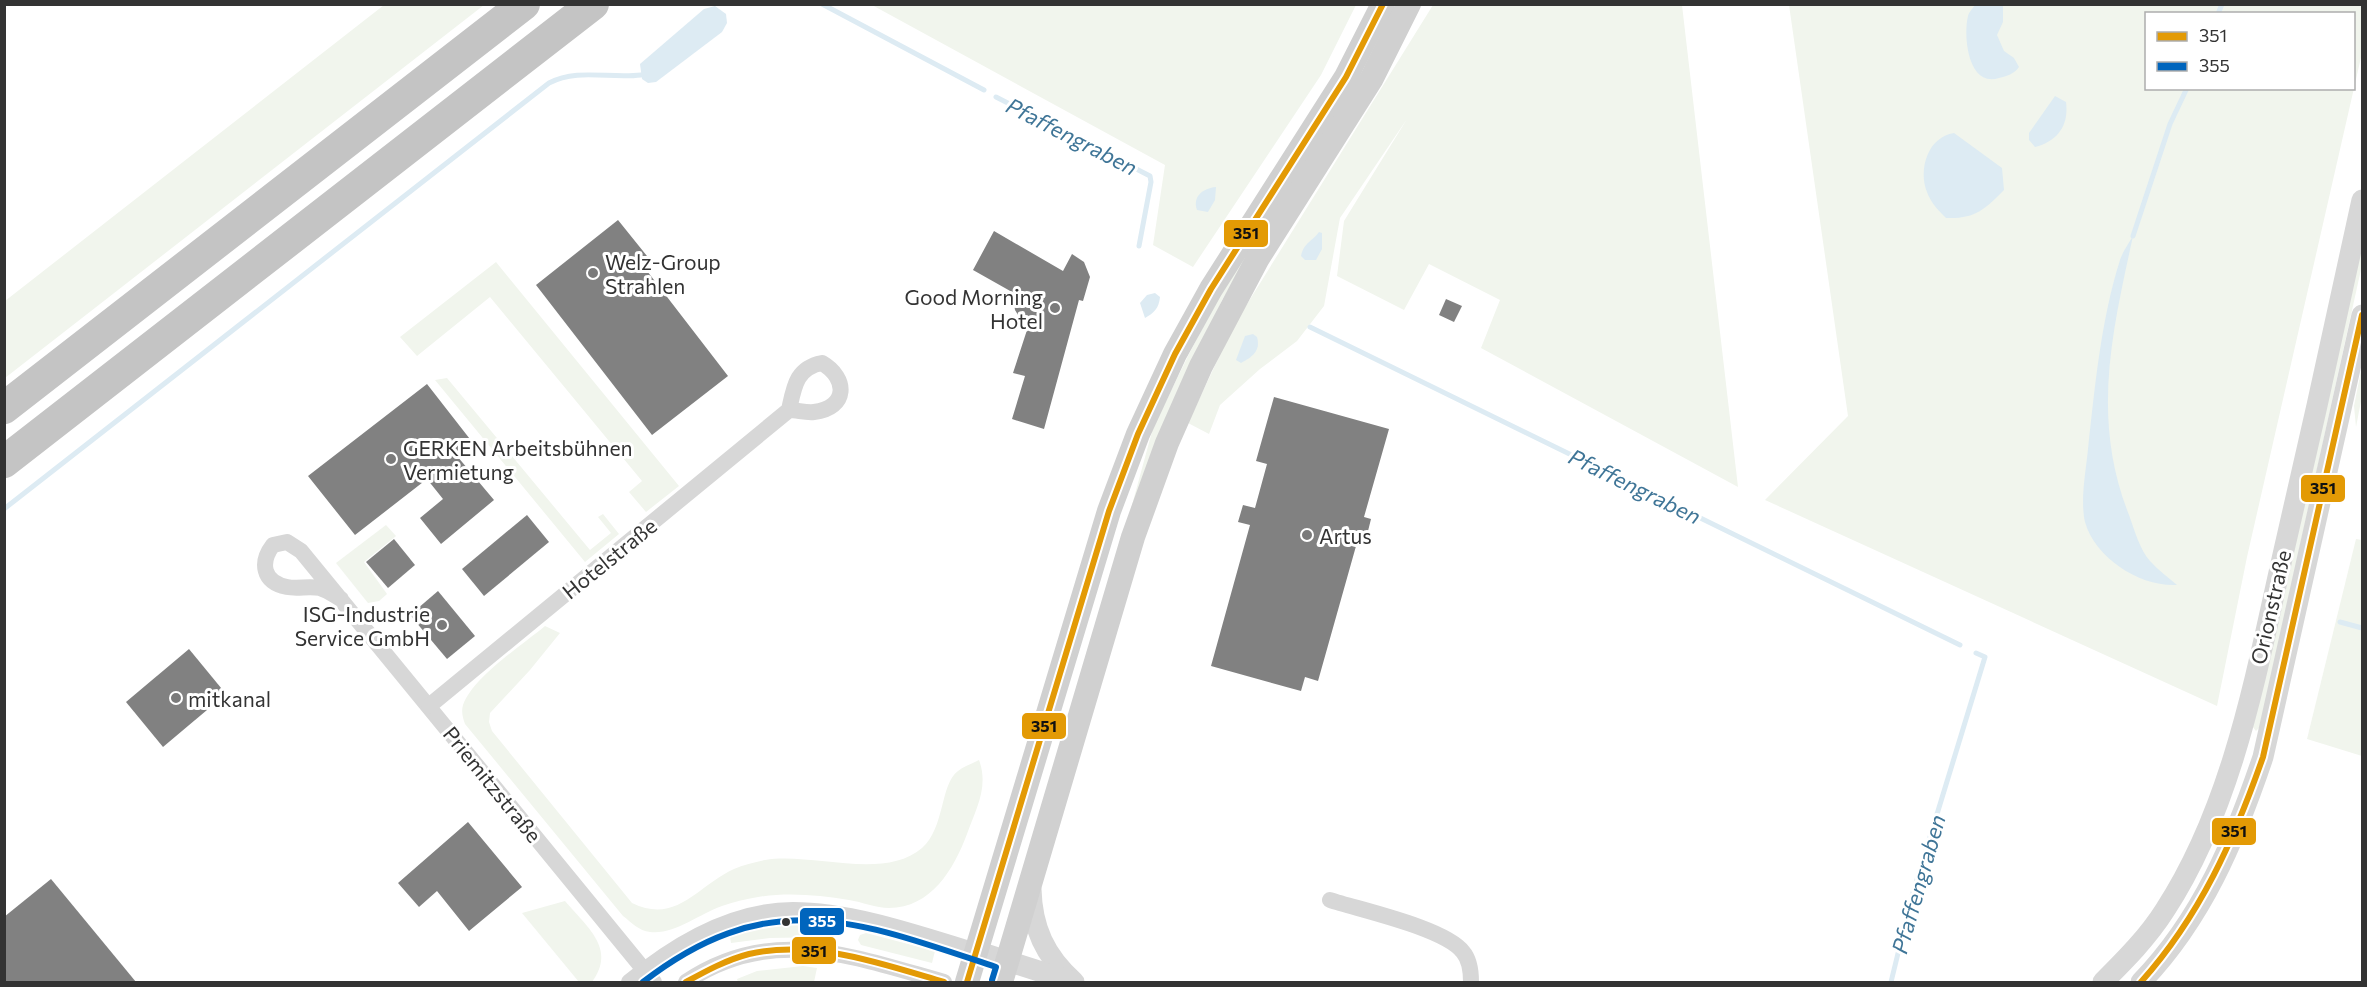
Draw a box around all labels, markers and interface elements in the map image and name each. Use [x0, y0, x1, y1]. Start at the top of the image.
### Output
legend [2145, 12, 2355, 90]
text: 351 [2199, 24, 2227, 46]
text: 355 [2199, 54, 2230, 76]
water label: Pfaffengraben [1002, 91, 1142, 181]
line badge: 351 [1223, 219, 1269, 248]
text: 351 [1233, 223, 1259, 242]
place label: Welz-Group Strahlen [605, 249, 721, 298]
marker: Welz-Group Strahlen [586, 266, 600, 280]
place label: Good Morning Hotel [905, 284, 1043, 333]
marker: Good Morning Hotel [1048, 301, 1062, 315]
place label: GERKEN Arbeitsbühnen Vermietung [403, 435, 633, 484]
water label: Pfaffengraben [1565, 442, 1705, 530]
marker: GERKEN Arbeitsbühnen Vermietung [384, 452, 398, 466]
line badge: 351 [2300, 474, 2346, 503]
text: 351 [2310, 478, 2336, 497]
street label: Hotelstraße [557, 512, 661, 604]
place label: Artus [1319, 523, 1372, 548]
marker: Artus [1300, 528, 1314, 542]
street label: Orionstraße [2245, 547, 2295, 667]
place label: ISG-Industrie Service GmbH [295, 601, 430, 650]
marker: ISG-Industrie Service GmbH [435, 618, 449, 632]
place label: mitkanal [188, 686, 271, 711]
marker: mitkanal [169, 691, 183, 705]
line badge: 351 [1021, 712, 1067, 740]
text: 351 [1031, 716, 1057, 735]
street label: Priemitzstraße [439, 721, 547, 847]
water label: Pfaffengraben [1885, 811, 1951, 957]
line badge: 351 [2211, 817, 2257, 846]
text: 351 [2221, 821, 2247, 840]
line badge: 355 [799, 907, 845, 936]
text: 355 [808, 911, 836, 930]
unlabelled marker [780, 916, 792, 928]
line badge: 351 [791, 936, 837, 965]
text: 351 [801, 941, 827, 960]

